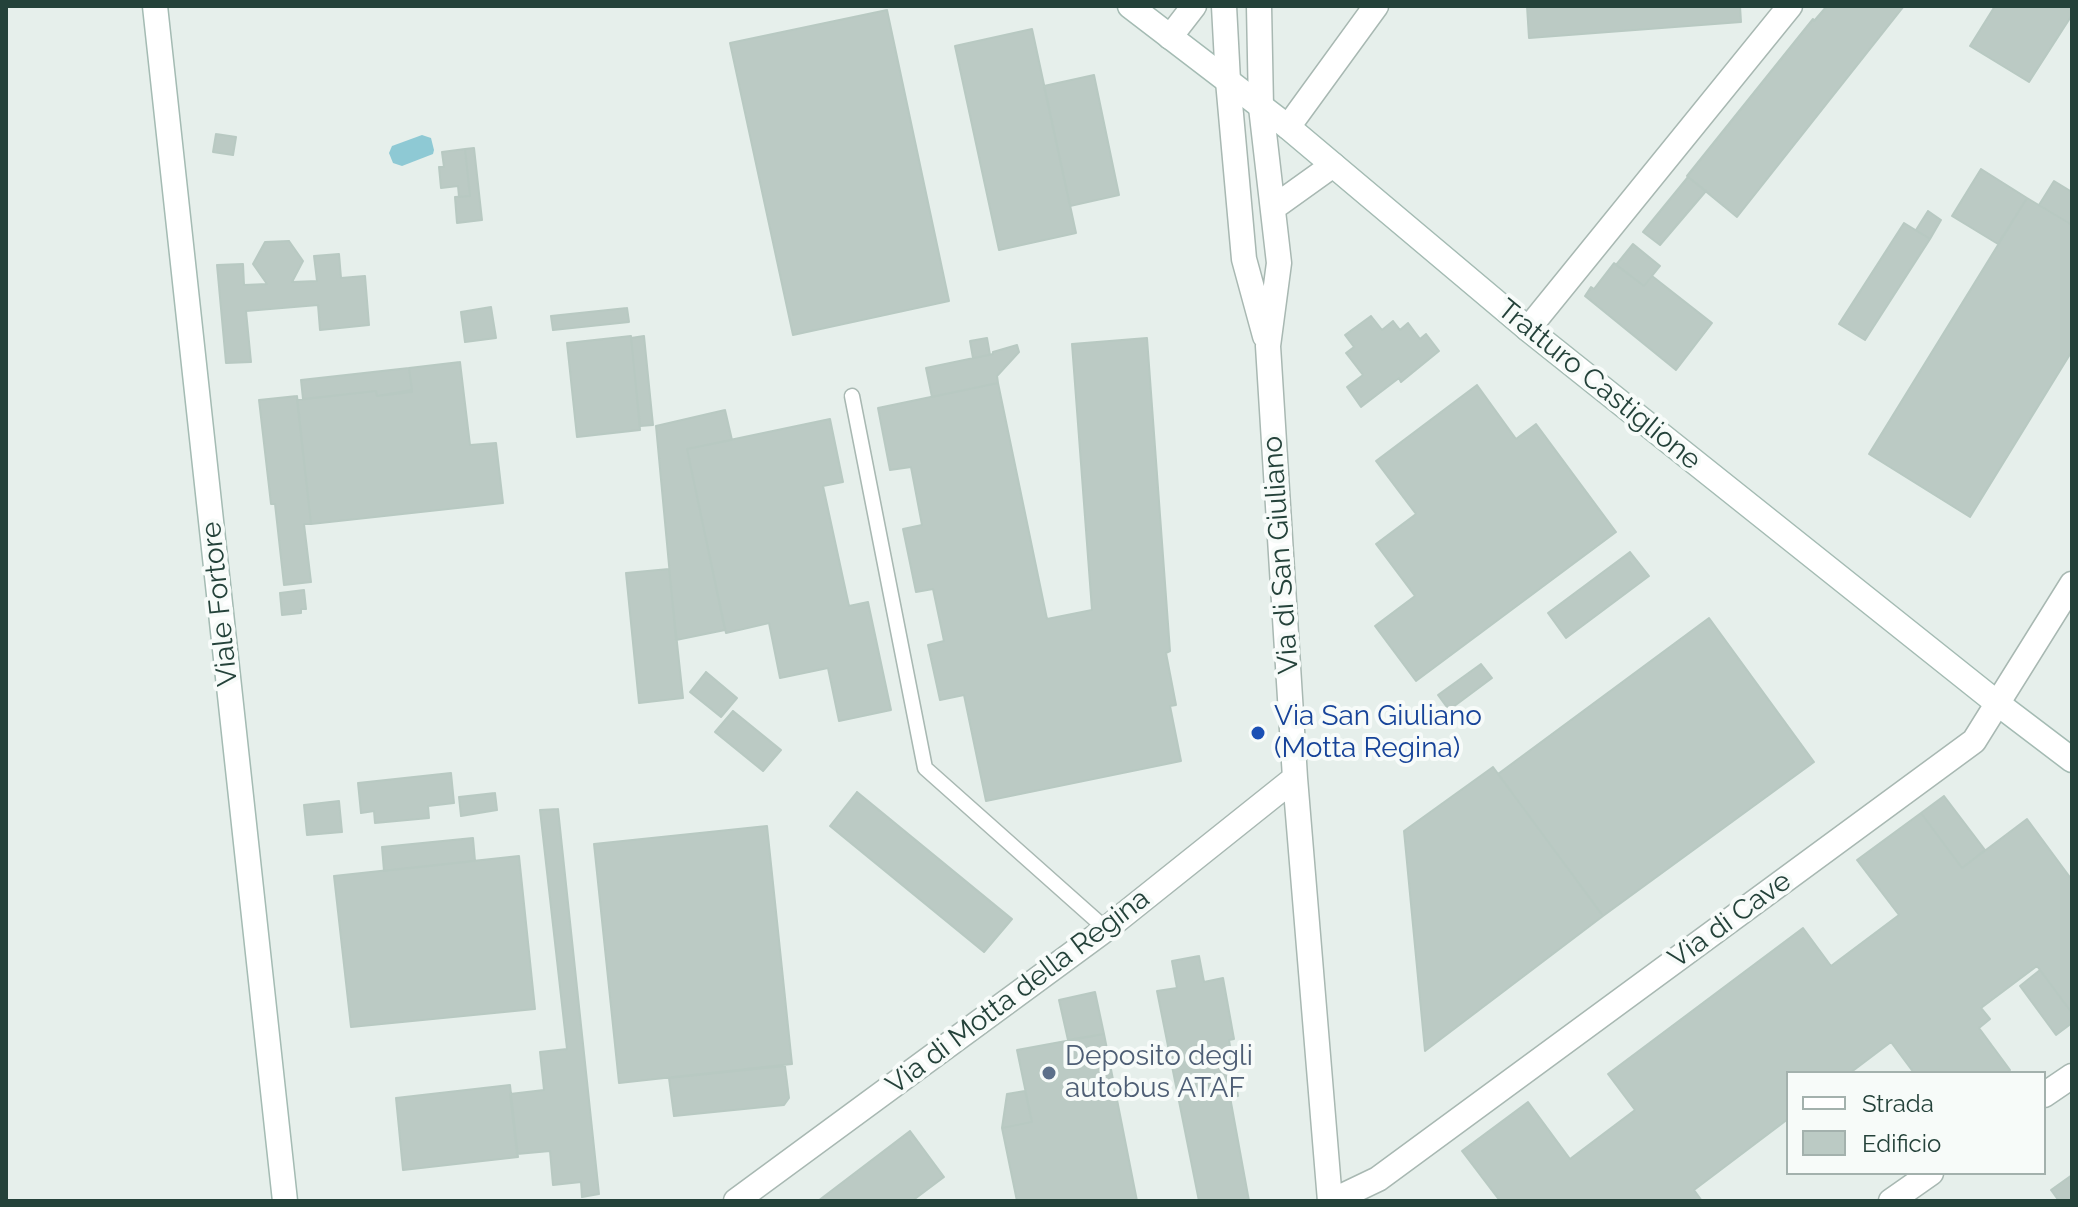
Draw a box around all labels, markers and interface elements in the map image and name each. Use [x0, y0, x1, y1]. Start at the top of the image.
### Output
street label: Tratturo Castiglione [1491, 293, 1707, 477]
street label: Via di San Giuliano [1256, 435, 1306, 675]
street label: Viale Fortore [195, 520, 245, 688]
place label: Via San Giuliano (Motta Regina) [1274, 700, 1482, 766]
marker: Via San Giuliano (Motta Regina) [1249, 724, 1267, 742]
street label: Via di Cave [1662, 864, 1798, 976]
street label: Via di Motta della Regina [880, 882, 1156, 1102]
place label: Deposito degli autobus ATAF [1065, 1040, 1253, 1106]
marker: Deposito degli autobus ATAF [1040, 1064, 1058, 1082]
legend [1786, 1071, 2046, 1175]
text: Strada [1862, 1089, 1934, 1118]
text: Edificio [1862, 1129, 1941, 1158]

